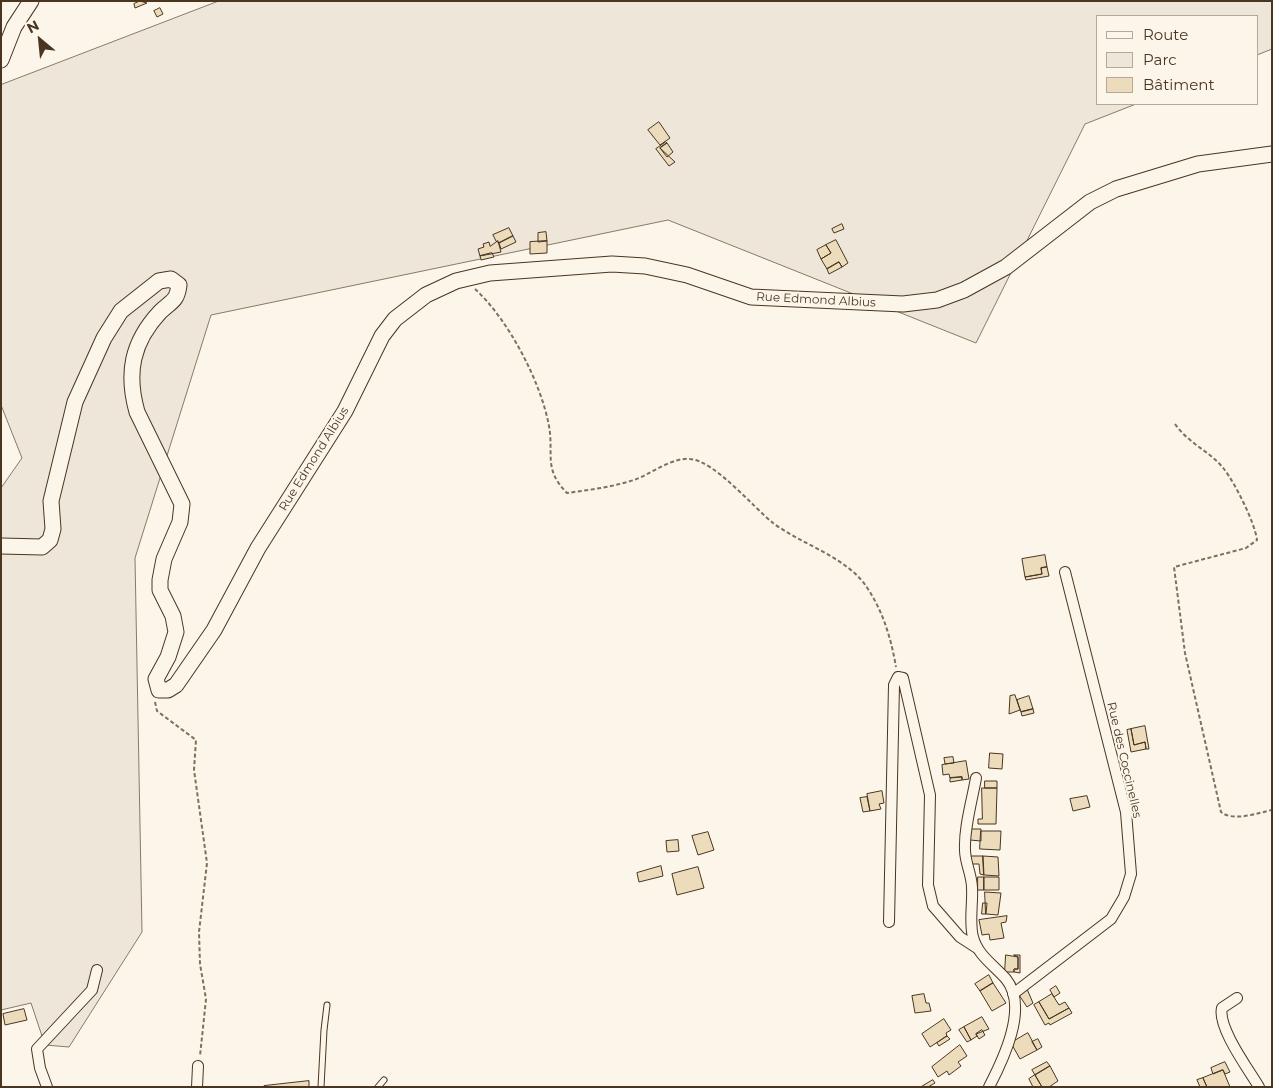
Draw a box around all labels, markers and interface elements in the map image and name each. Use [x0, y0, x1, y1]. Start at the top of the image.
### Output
north arrow [15, 15, 65, 65]
legend [1096, 15, 1258, 105]
text: N [24, 16, 42, 37]
text: Route [1143, 25, 1188, 44]
text: Parc [1143, 50, 1177, 69]
text: Bâtiment [1143, 75, 1215, 94]
street label: Rue Edmond Albius [756, 290, 876, 310]
street label: Rue Edmond Albius [276, 404, 352, 514]
street label: Rue des Coccinelles [1104, 701, 1144, 819]

